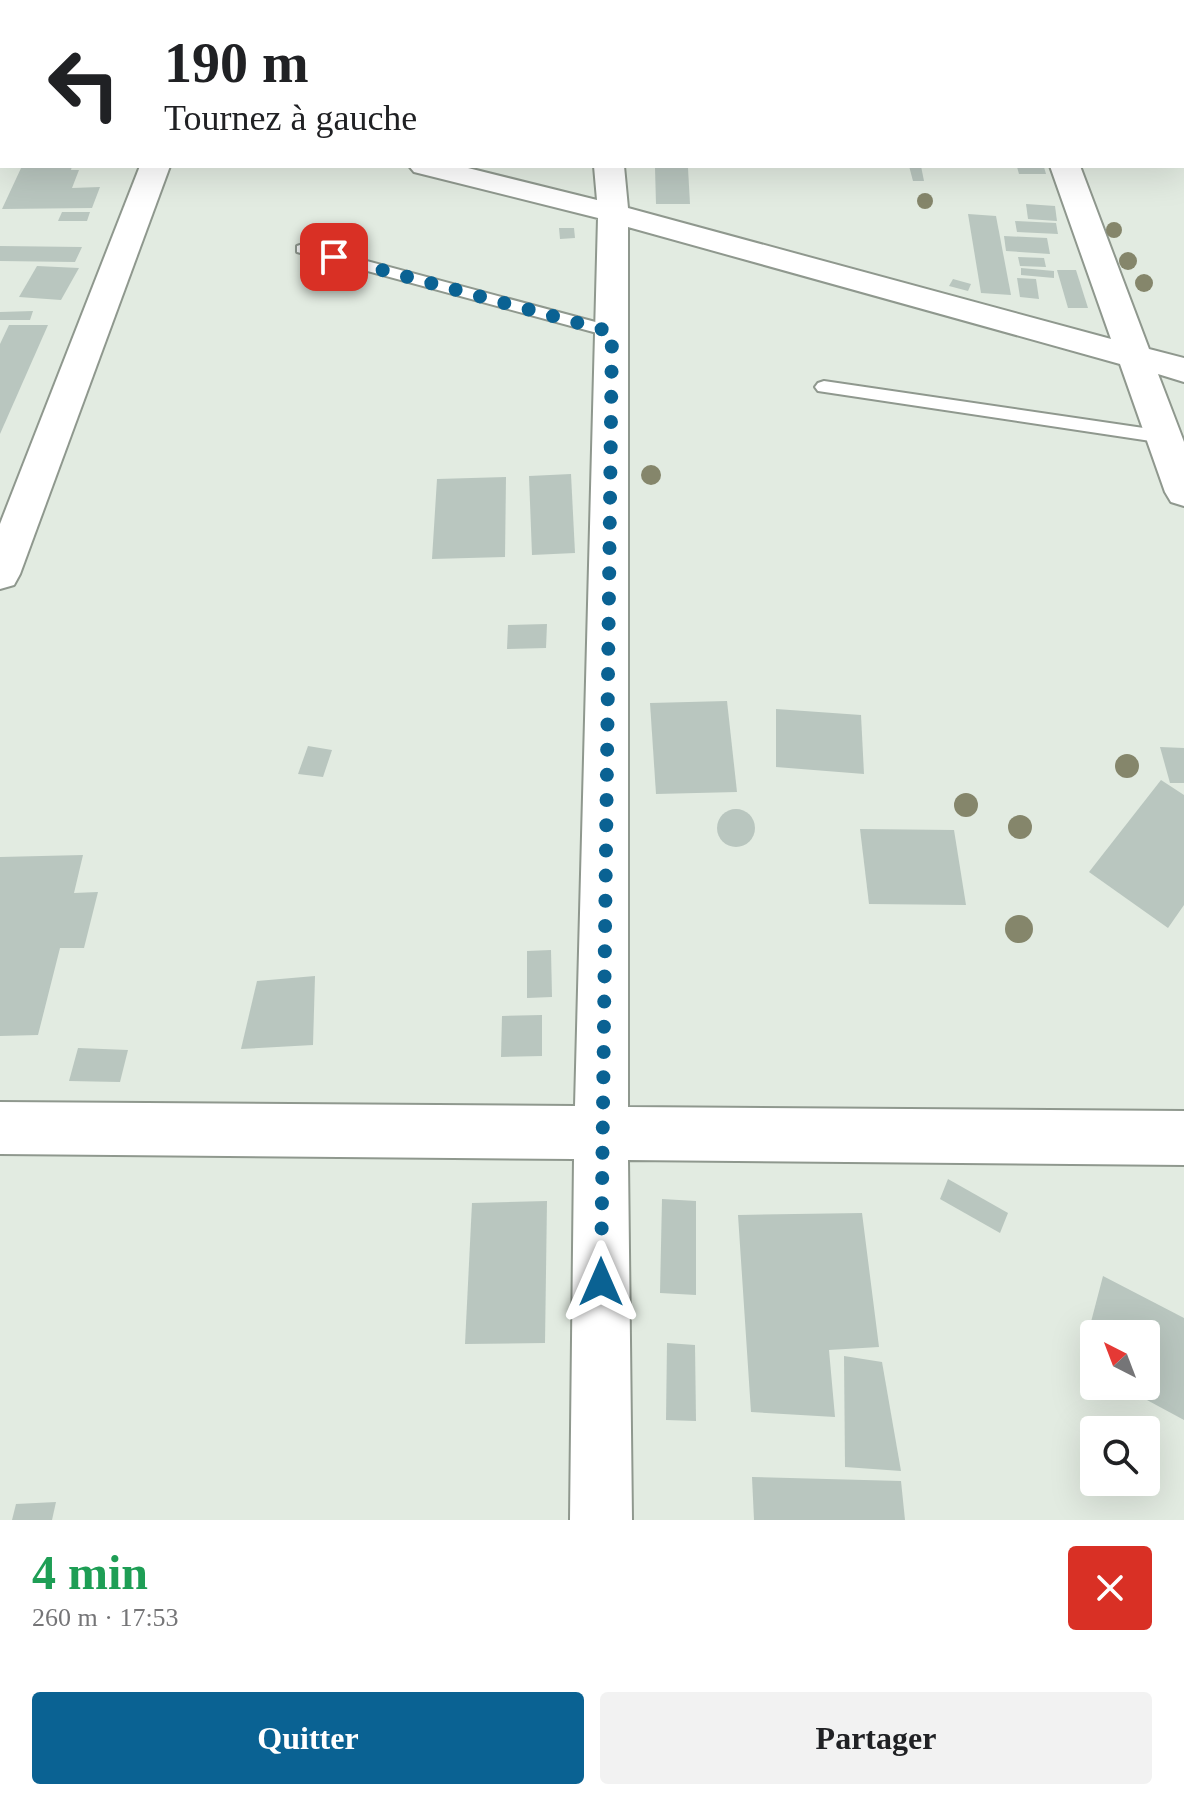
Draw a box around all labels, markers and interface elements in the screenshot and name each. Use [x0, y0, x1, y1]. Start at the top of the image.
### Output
icon: left [32, 32, 136, 136]
text: 190 m [164, 32, 309, 94]
text: Tournez à gauche [164, 98, 417, 138]
pin [300, 223, 368, 291]
icon: arrive [312, 235, 356, 279]
position arrow [559, 1240, 643, 1324]
north arrow [1080, 1320, 1160, 1400]
map controls [1080, 1320, 1160, 1496]
button: search [1080, 1416, 1160, 1496]
text: 4 min [32, 1546, 148, 1599]
button: close [1068, 1546, 1152, 1630]
text: 260 m · 17:53 [32, 1603, 179, 1632]
button: Quitter [32, 1692, 584, 1784]
button: Partager [600, 1692, 1152, 1784]

